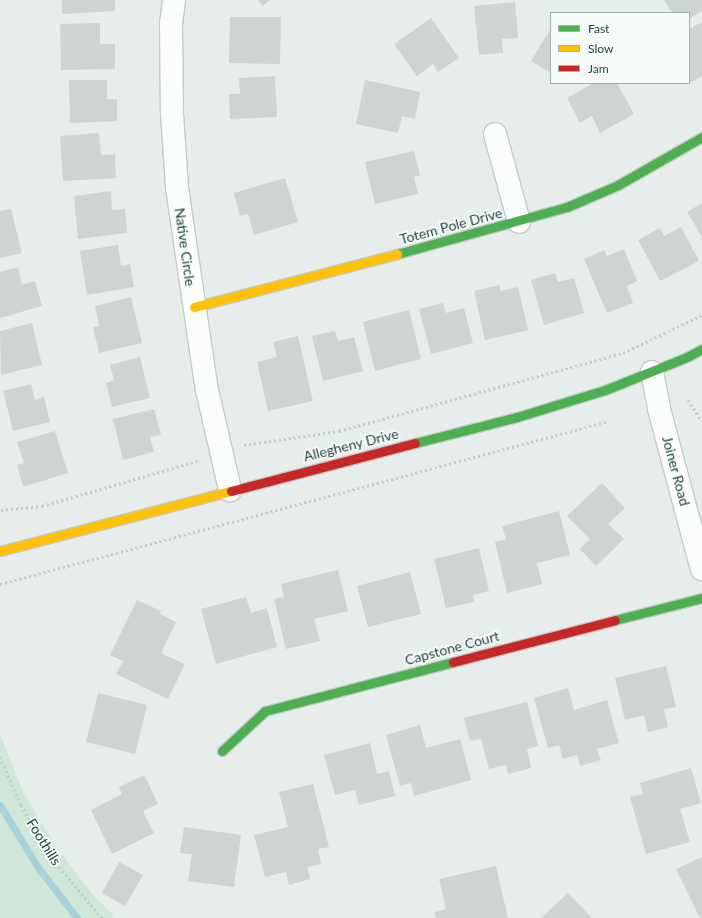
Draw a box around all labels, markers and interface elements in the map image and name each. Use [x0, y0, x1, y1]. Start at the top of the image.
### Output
legend [550, 12, 690, 84]
text: Fast [588, 21, 609, 36]
text: Slow [588, 41, 613, 56]
text: Jam [588, 61, 609, 76]
street label: Totem Pole Drive [398, 204, 504, 248]
street label: Native Circle [171, 207, 199, 287]
street label: Allegheny Drive [302, 425, 400, 465]
street label: Joiner Road [659, 434, 693, 508]
street label: Capstone Court [403, 627, 501, 669]
street label: Foothills [23, 816, 65, 868]

